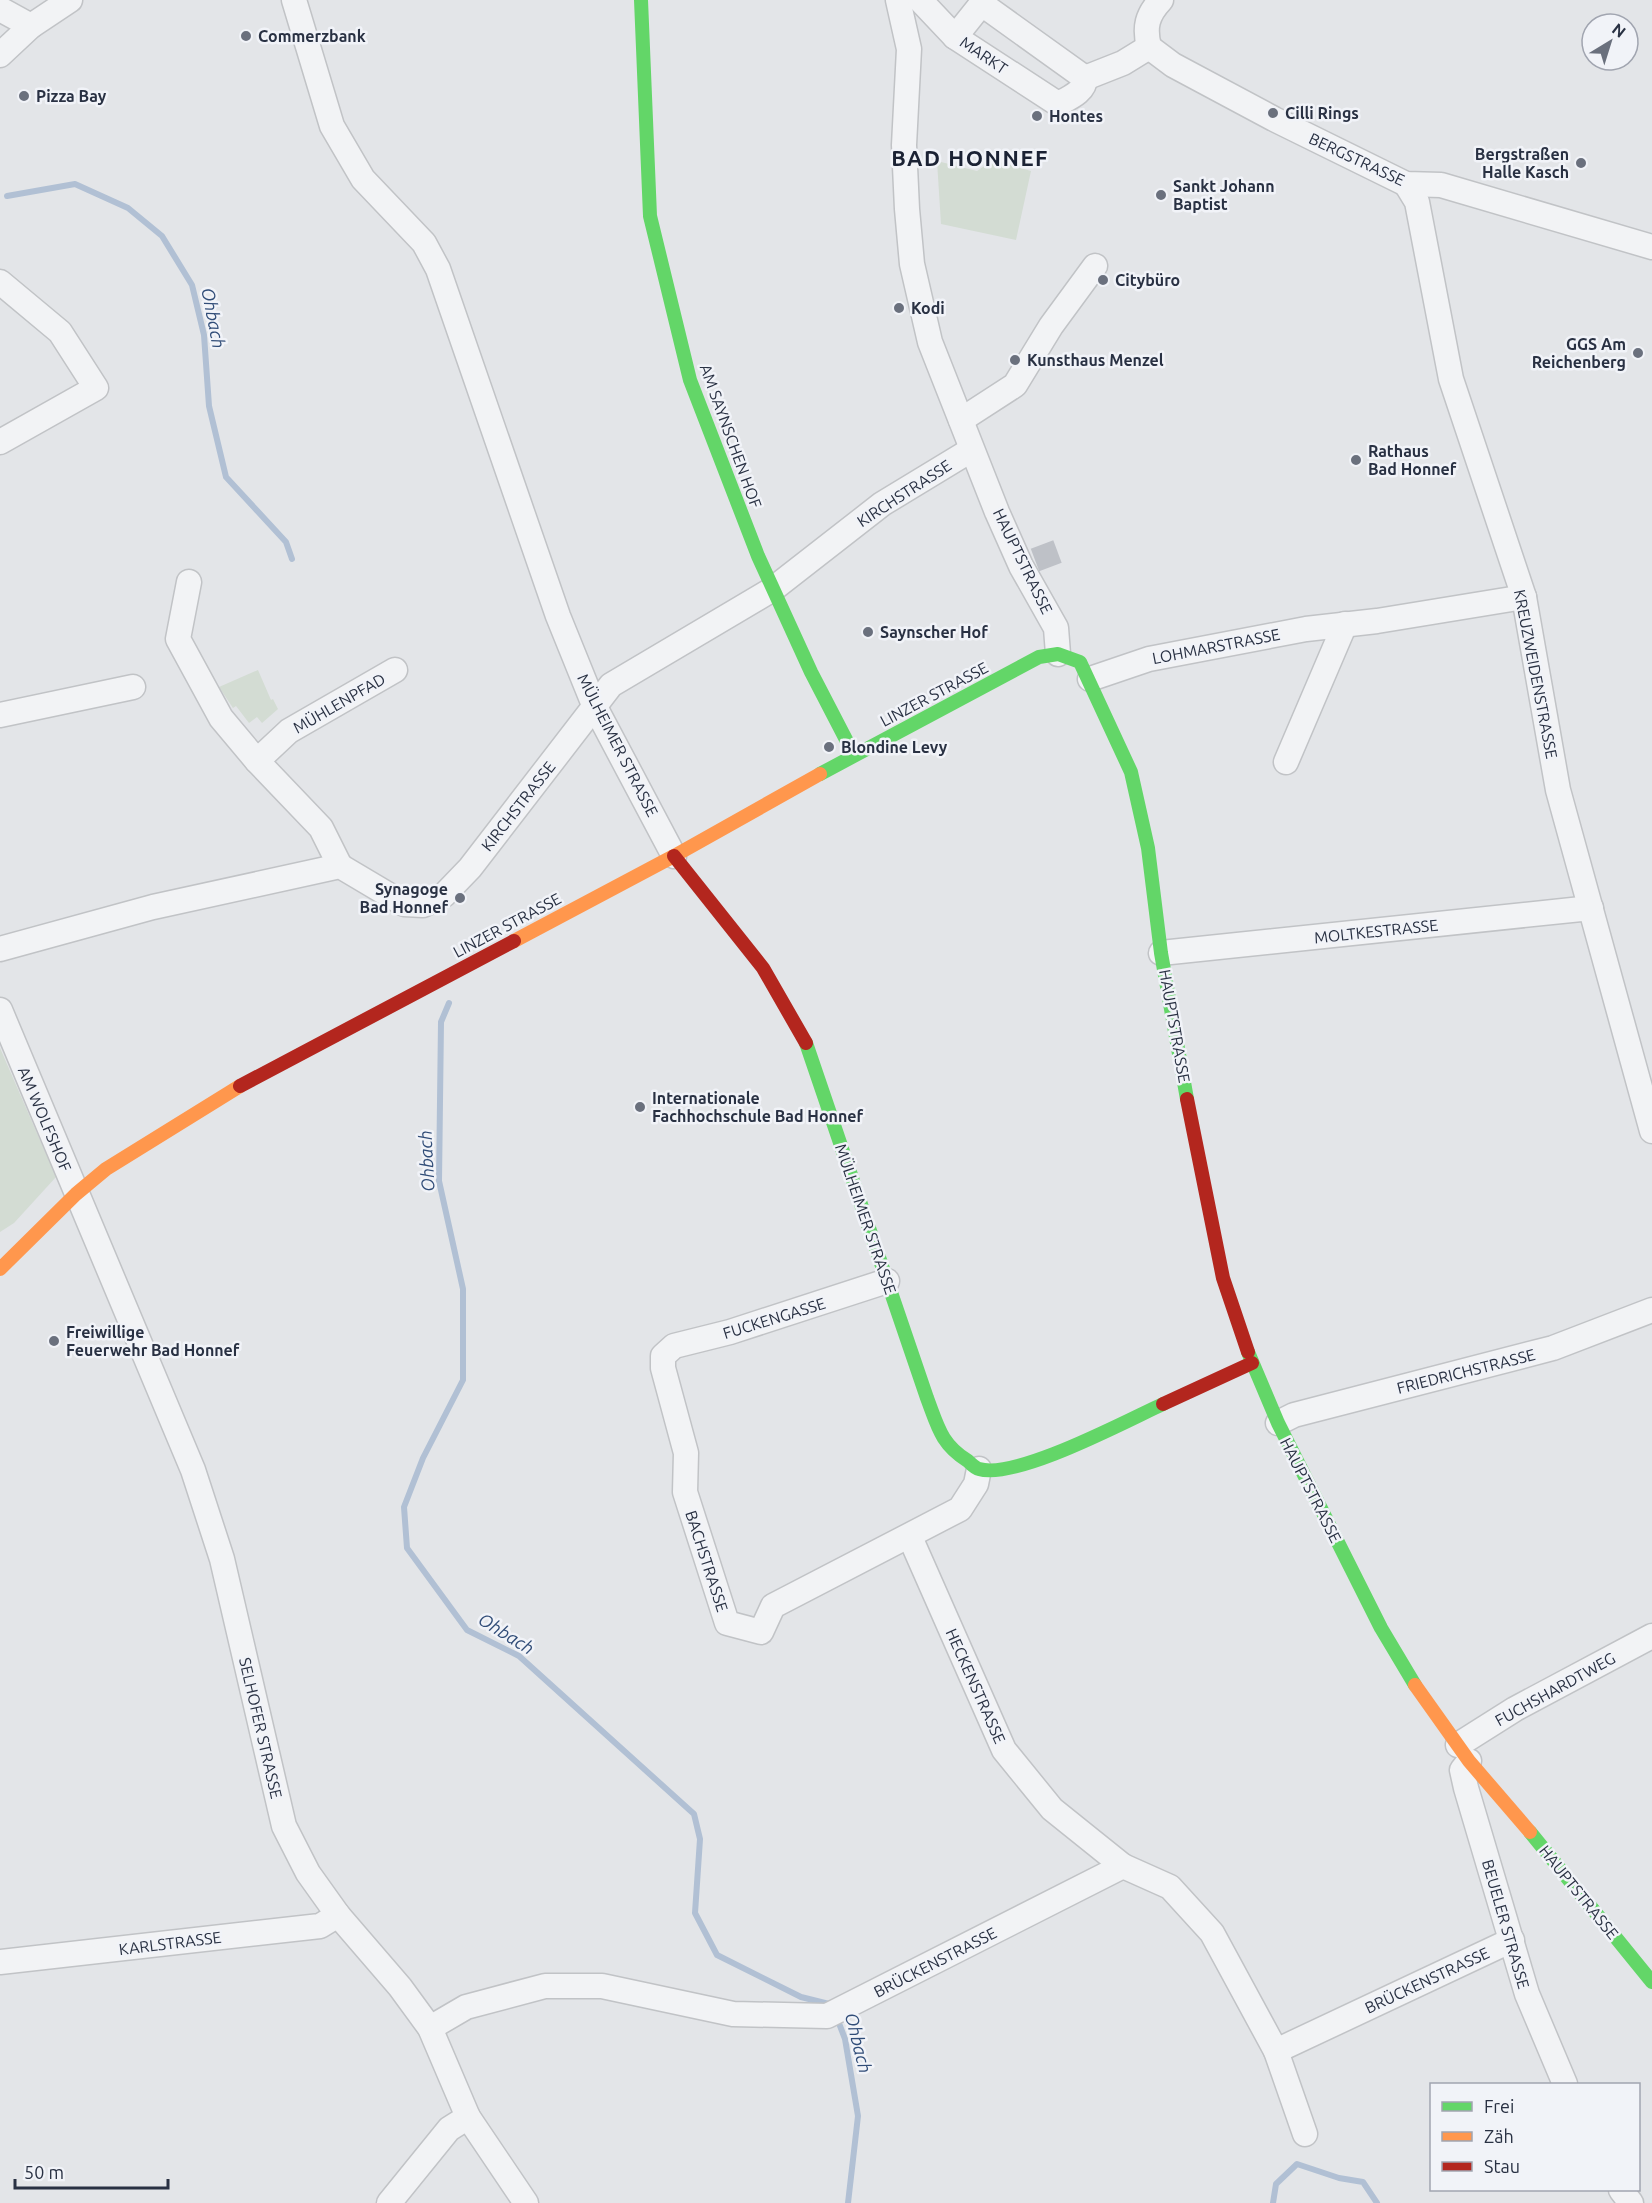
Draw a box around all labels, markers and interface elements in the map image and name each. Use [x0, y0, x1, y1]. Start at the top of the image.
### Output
north arrow [1580, 12, 1640, 72]
text: N [1609, 19, 1629, 41]
place label: Commerzbank [258, 27, 366, 45]
marker: Commerzbank [239, 29, 253, 43]
street label: MARKT [957, 33, 1011, 77]
place label: Pizza Bay [36, 87, 107, 105]
marker: Pizza Bay [17, 89, 31, 103]
place label: Cilli Rings [1285, 104, 1359, 122]
marker: Cilli Rings [1266, 106, 1280, 120]
place label: Hontes [1049, 107, 1103, 125]
marker: Hontes [1030, 109, 1044, 123]
street label: BERGSTRASSE [1306, 129, 1408, 189]
district label: BAD HONNEF [891, 145, 1049, 170]
place label: Bergstraßen Halle Kasch [1475, 145, 1569, 181]
marker: Bergstraßen Halle Kasch [1574, 156, 1588, 170]
place label: Sankt Johann Baptist [1173, 177, 1275, 213]
marker: Sankt Johann Baptist [1154, 188, 1168, 202]
place label: Citybüro [1115, 271, 1180, 289]
marker: Citybüro [1096, 273, 1110, 287]
water label: Ohbach [198, 286, 230, 350]
place label: Kodi [911, 299, 945, 317]
marker: Kodi [892, 301, 906, 315]
place label: GGS Am Reichenberg [1532, 335, 1626, 371]
marker: GGS Am Reichenberg [1631, 346, 1645, 360]
place label: Kunsthaus Menzel [1027, 351, 1164, 369]
marker: Kunsthaus Menzel [1008, 353, 1022, 367]
street label: AM SAYNSCHEN HOF [697, 362, 765, 510]
place label: Rathaus Bad Honnef [1368, 442, 1457, 478]
marker: Rathaus Bad Honnef [1349, 453, 1363, 467]
street label: KIRCHSTRASSE [853, 456, 955, 530]
street label: HAUPTSTRASSE [990, 505, 1056, 617]
street label: KREUZWEIDENSTRASSE [1511, 588, 1561, 760]
place label: Saynscher Hof [880, 623, 988, 641]
marker: Saynscher Hof [861, 625, 875, 639]
street label: LOHMARSTRASSE [1151, 625, 1281, 667]
street label: LINZER STRASSE [877, 658, 991, 730]
street label: MÜHLENPFAD [290, 669, 388, 737]
street label: MÜLHEIMER STRASSE [574, 671, 662, 819]
place label: Blondine Levy [841, 738, 948, 756]
marker: Blondine Levy [822, 740, 836, 754]
street label: KIRCHSTRASSE [477, 758, 559, 854]
place label: Synagoge Bad Honnef [360, 880, 448, 916]
street label: LINZER STRASSE [450, 889, 564, 961]
marker: Synagoge Bad Honnef [453, 891, 467, 905]
street label: MOLTKESTRASSE [1313, 916, 1439, 946]
street label: HAUPTSTRASSE [1156, 968, 1194, 1084]
street label: AM WOLFSHOF [15, 1064, 75, 1174]
place label: Internationale Fachhochschule Bad Honnef [652, 1089, 863, 1125]
marker: Internationale Fachhochschule Bad Honnef [633, 1100, 647, 1114]
water label: Ohbach [414, 1130, 438, 1192]
street label: MÜLHEIMER STRASSE [832, 1141, 900, 1297]
street label: FUCKENGASSE [721, 1294, 827, 1342]
place label: Freiwillige Feuerwehr Bad Honnef [66, 1323, 240, 1359]
marker: Freiwillige Feuerwehr Bad Honnef [47, 1334, 61, 1348]
street label: FRIEDRICHSTRASSE [1395, 1345, 1537, 1397]
street label: HAUPTSTRASSE [1277, 1435, 1345, 1545]
street label: BACHSTRASSE [682, 1508, 732, 1614]
water label: Ohbach [475, 1608, 538, 1658]
street label: HECKENSTRASSE [943, 1626, 1009, 1746]
street label: FUCHSHARDTWEG [1492, 1649, 1618, 1729]
street label: SELHOFER STRASSE [236, 1656, 286, 1800]
street label: HAUPTSTRASSE [1536, 1842, 1622, 1942]
street label: BEUELER STRASSE [1479, 1857, 1533, 1991]
street label: BRÜCKENSTRASSE [871, 1923, 999, 2001]
street label: KARLSTRASSE [118, 1928, 222, 1958]
street label: BRÜCKENSTRASSE [1362, 1943, 1492, 2017]
water label: Ohbach [842, 2010, 876, 2075]
legend [1430, 2083, 1640, 2191]
text: Frei [1484, 2096, 1514, 2116]
text: Zäh [1484, 2126, 1514, 2146]
scale bar [15, 2152, 168, 2190]
text: Stau [1484, 2156, 1520, 2176]
text: 50 m [24, 2162, 64, 2182]

